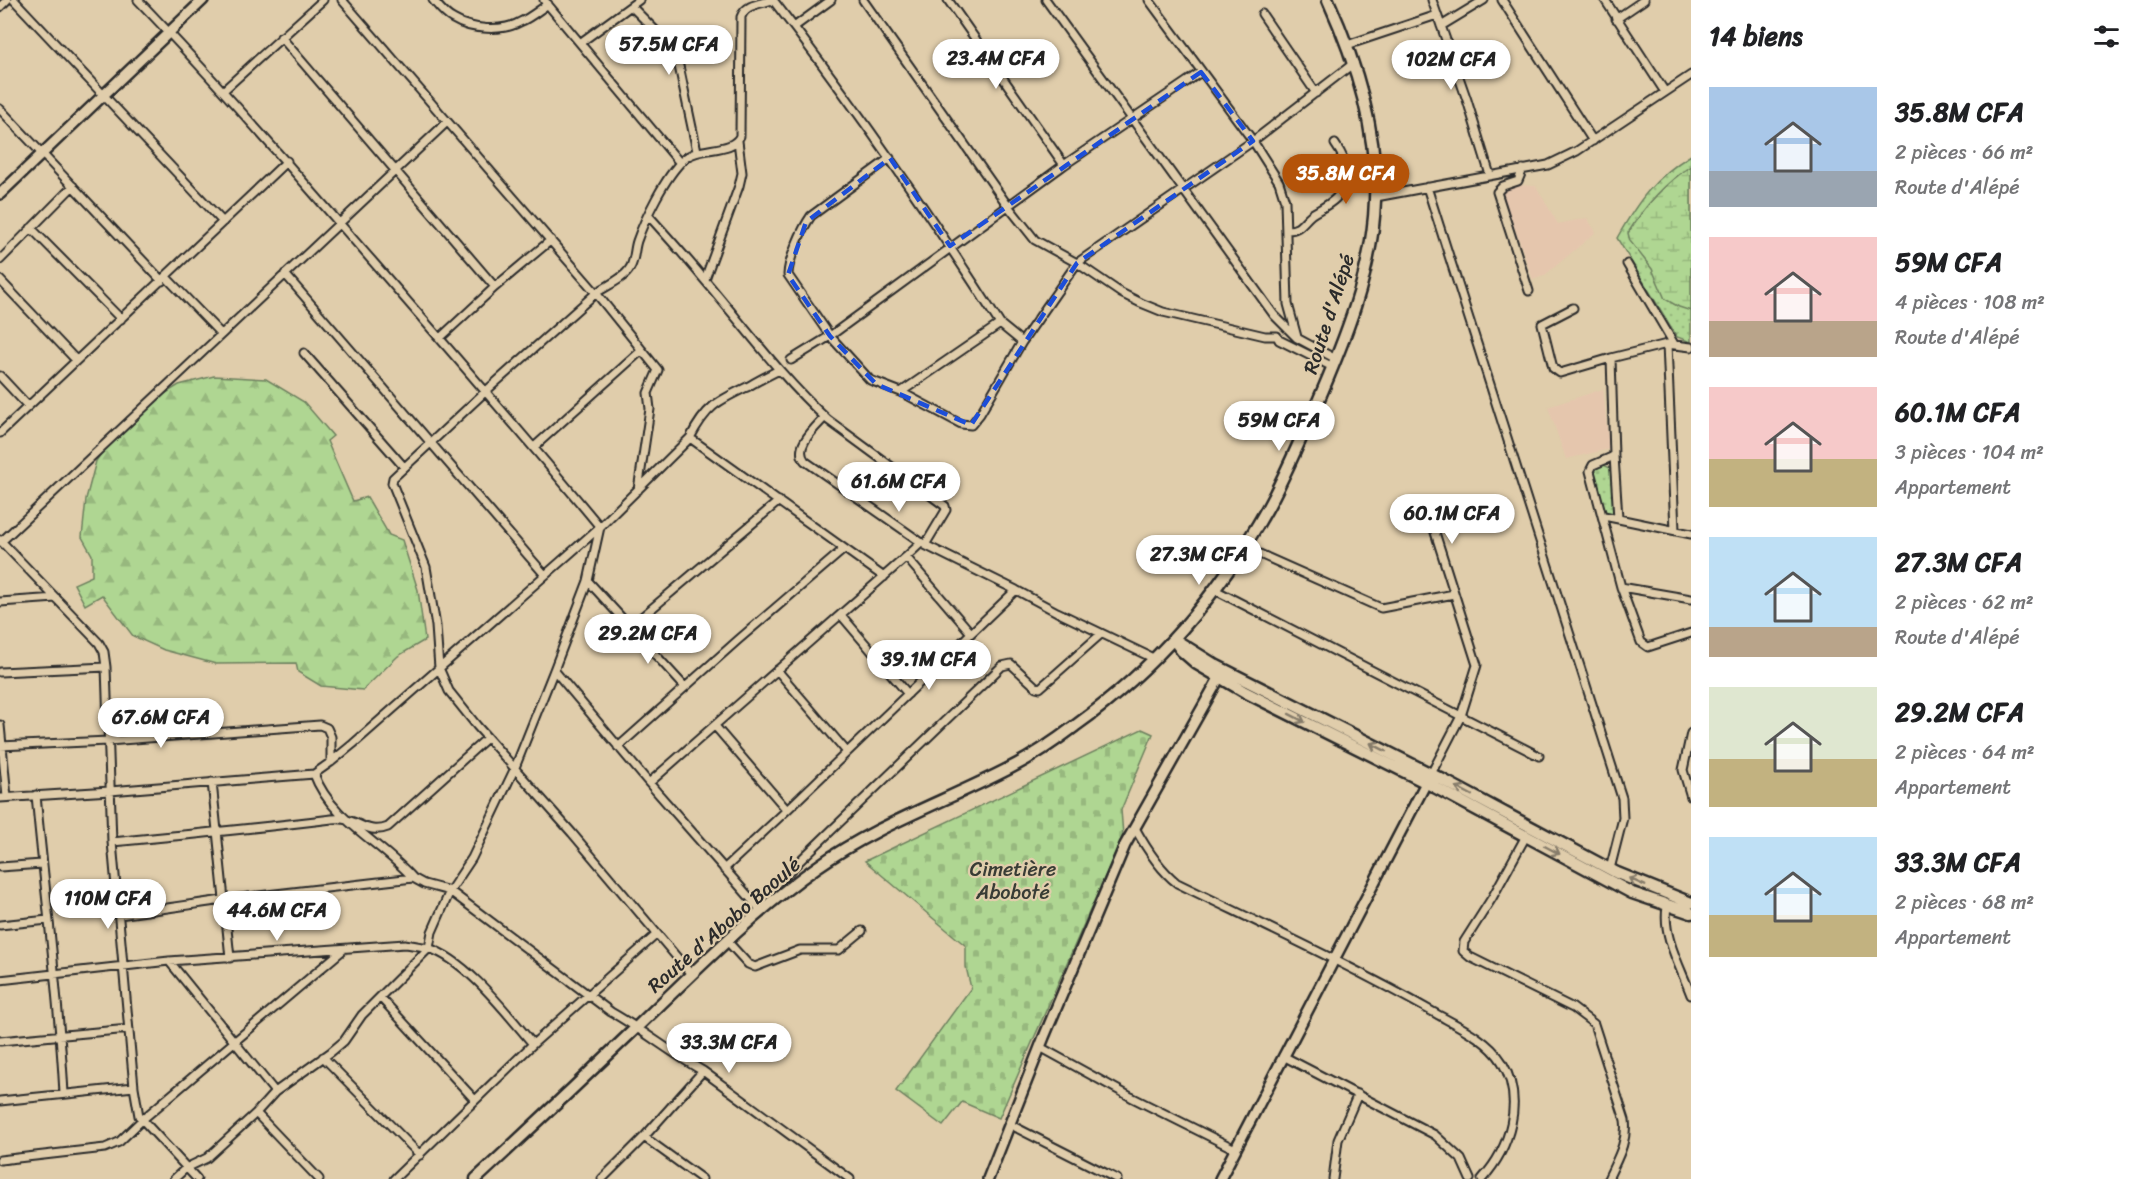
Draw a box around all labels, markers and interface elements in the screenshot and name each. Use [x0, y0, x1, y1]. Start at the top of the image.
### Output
text: 14 biens [1709, 13, 1803, 59]
icon: filters [2090, 20, 2123, 53]
pin: 57.5M CFA [600, 25, 738, 76]
text: 57.5M CFA [619, 27, 719, 62]
pin: 23.4M CFA [927, 39, 1065, 90]
pin: 102M CFA [1389, 40, 1513, 91]
text: 23.4M CFA [946, 41, 1046, 76]
text: 102M CFA [1406, 42, 1496, 77]
text: 35.8M CFA [1895, 89, 2024, 135]
icon: home [1757, 111, 1829, 183]
text: 2 pièces · 66 m² [1895, 135, 2033, 170]
pin: 35.8M CFA [1277, 154, 1415, 205]
text: 35.8M CFA [1296, 156, 1396, 191]
text: Route d'Alépé [1895, 170, 2020, 205]
text: 59M CFA [1895, 239, 2002, 285]
street label: Route d'Alépé [1293, 249, 1365, 379]
icon: home [1757, 261, 1829, 333]
text: 4 pièces · 108 m² [1895, 285, 2045, 320]
text: Route d'Alépé [1895, 320, 2020, 355]
text: 60.1M CFA [1895, 389, 2021, 435]
pin: 59M CFA [1224, 401, 1334, 452]
text: 59M CFA [1238, 403, 1320, 438]
icon: home [1757, 411, 1829, 483]
text: 3 pièces · 104 m² [1895, 435, 2044, 470]
pin: 61.6M CFA [830, 462, 968, 513]
text: 61.6M CFA [851, 464, 947, 499]
text: Appartement [1895, 470, 2011, 505]
pin: 60.1M CFA [1383, 494, 1521, 545]
text: 60.1M CFA [1404, 496, 1500, 531]
pin: 27.3M CFA [1130, 535, 1268, 586]
text: 27.3M CFA [1150, 537, 1248, 572]
text: 27.3M CFA [1895, 539, 2022, 585]
icon: home [1757, 561, 1829, 633]
text: 2 pièces · 62 m² [1895, 585, 2034, 620]
pin: 29.2M CFA [579, 614, 717, 665]
text: 29.2M CFA [598, 616, 698, 651]
text: Route d'Alépé [1895, 620, 2020, 655]
pin: 39.1M CFA [860, 640, 998, 691]
text: 39.1M CFA [881, 642, 977, 677]
text: 29.2M CFA [1895, 689, 2024, 735]
pin: 67.6M CFA [92, 698, 230, 749]
text: 67.6M CFA [112, 700, 210, 735]
icon: home [1757, 711, 1829, 783]
one-way arrow [1288, 712, 1305, 724]
text: 2 pièces · 64 m² [1895, 735, 2035, 770]
one-way arrow [1370, 741, 1388, 753]
text: Appartement [1895, 770, 2011, 805]
one-way arrow [1456, 785, 1473, 797]
text: 33.3M CFA [1895, 839, 2021, 885]
one-way arrow [1543, 844, 1560, 856]
street label: Route d'Abobo Baoulé [639, 848, 809, 1002]
park label: Cimetière Aboboté [970, 852, 1056, 910]
icon: home [1757, 861, 1829, 933]
one-way arrow [1628, 876, 1646, 887]
pin: 110M CFA [46, 879, 170, 930]
text: 110M CFA [64, 881, 152, 916]
text: 2 pièces · 68 m² [1895, 885, 2034, 920]
pin: 44.6M CFA [208, 891, 346, 942]
text: 44.6M CFA [227, 893, 327, 928]
text: Appartement [1895, 920, 2011, 955]
pin: 33.3M CFA [660, 1023, 798, 1074]
text: 33.3M CFA [681, 1025, 778, 1060]

